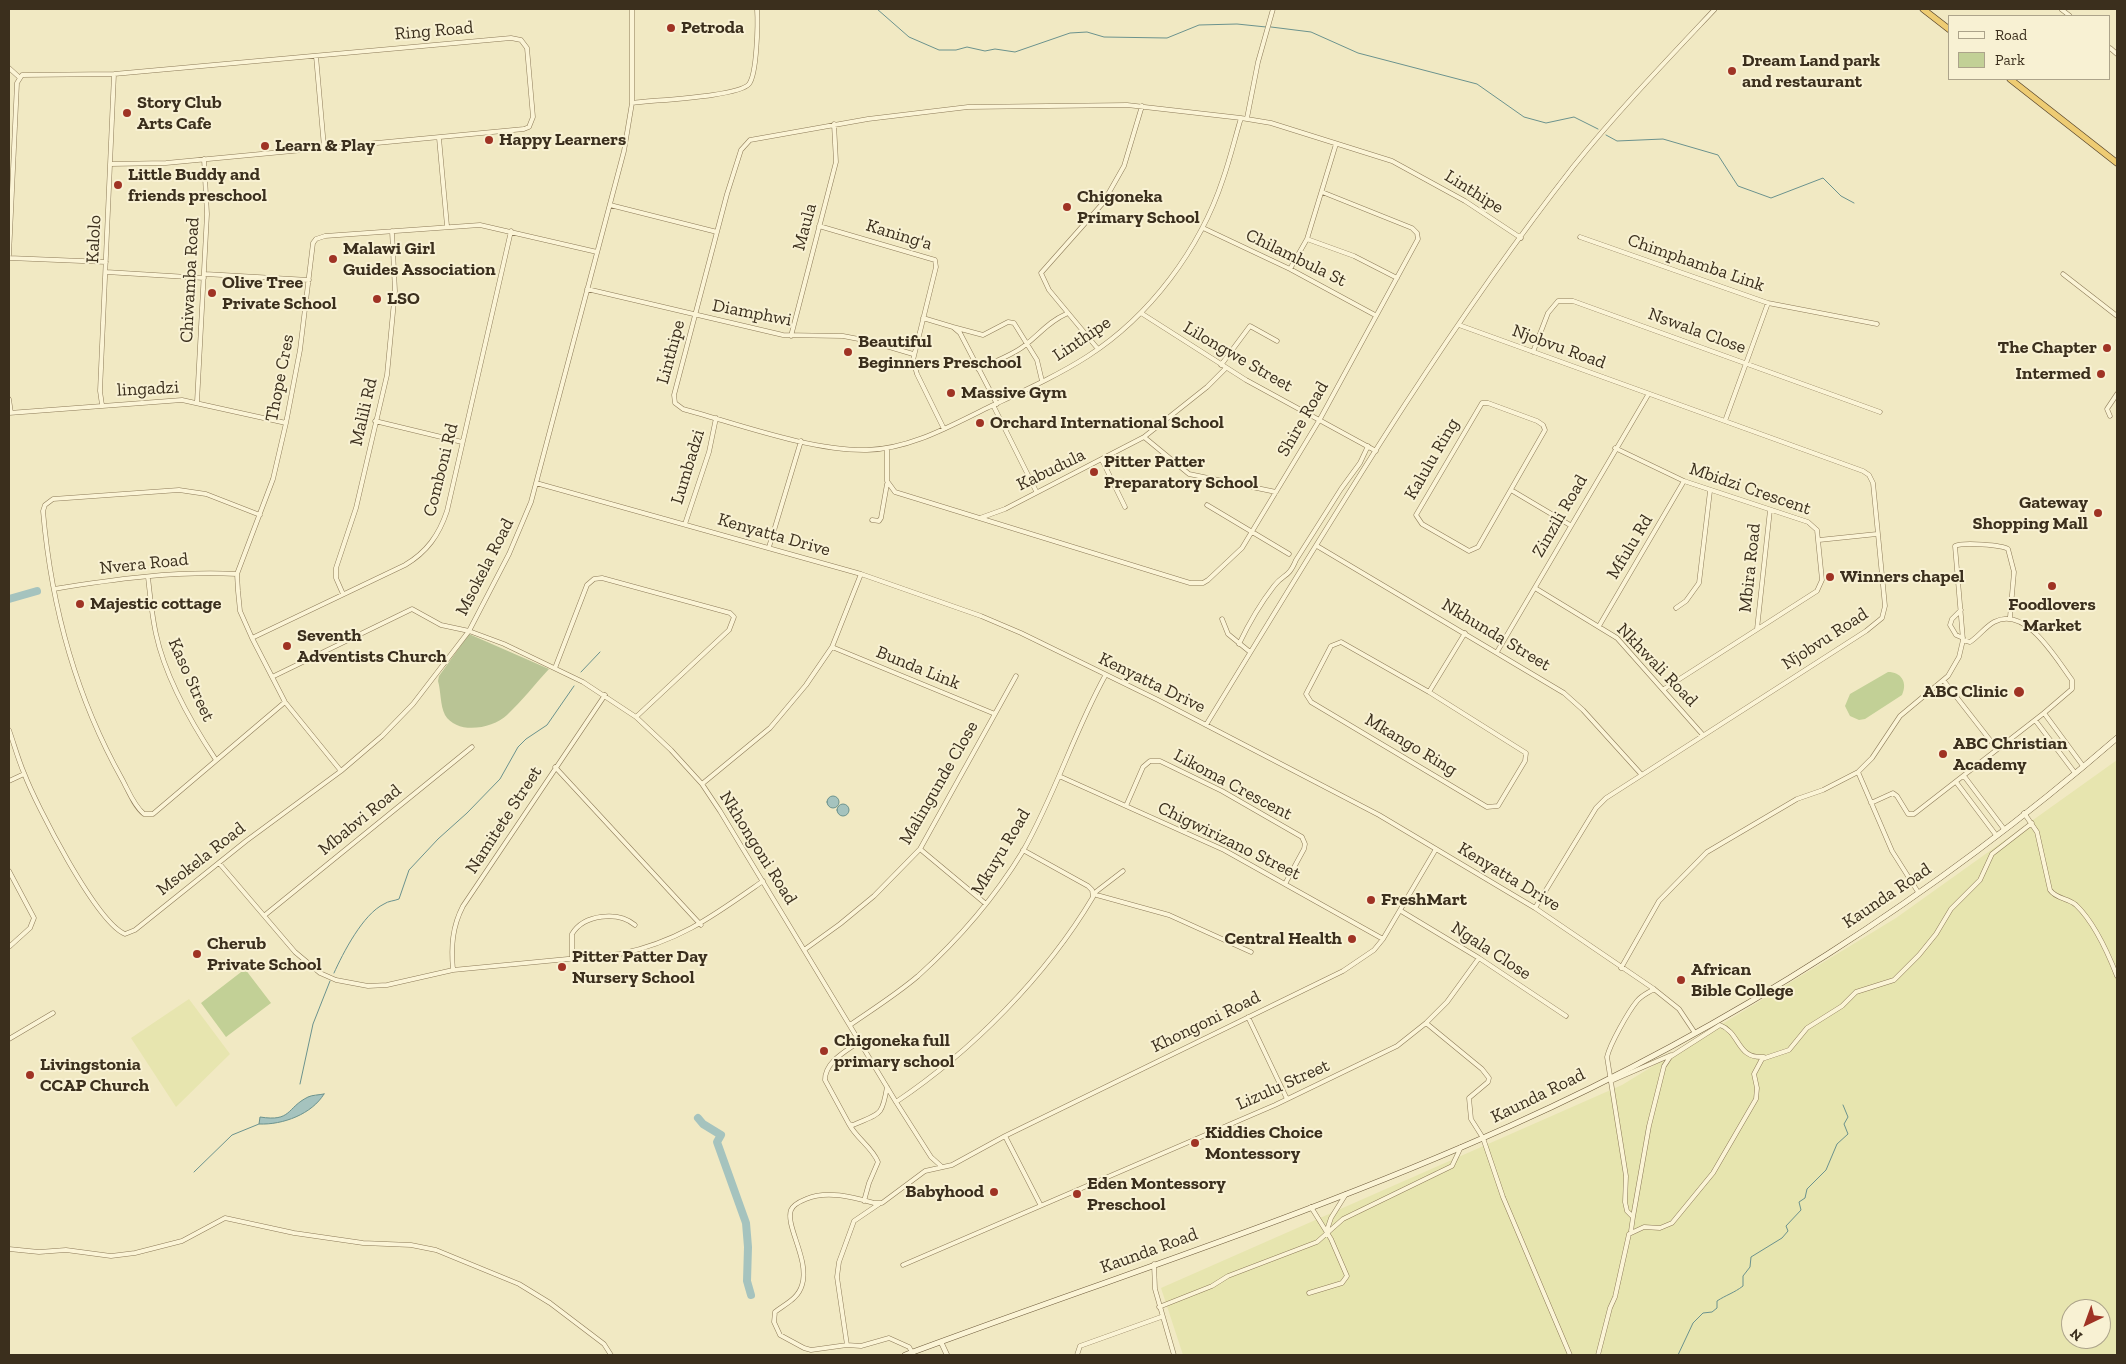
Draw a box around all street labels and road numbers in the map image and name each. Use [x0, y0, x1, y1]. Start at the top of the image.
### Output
street label: Ring Road [394, 17, 474, 45]
street label: Linthipe [1441, 166, 1507, 218]
street label: Maula [788, 201, 822, 253]
street label: Kalolo [82, 214, 106, 264]
street label: Kaning'a [863, 215, 935, 255]
street label: Chiwamba Road [176, 217, 204, 343]
street label: Chilambula St [1242, 224, 1350, 292]
street label: Chimphamba Link [1625, 229, 1767, 297]
street label: Diamphwi [710, 295, 794, 331]
street label: Nswala Close [1645, 303, 1749, 359]
street label: Linthipe [1049, 312, 1115, 366]
street label: Lilongwe Street [1180, 317, 1296, 397]
street label: Linthipe [652, 318, 690, 386]
street label: Njobvu Road [1509, 320, 1609, 374]
street label: Thope Cres [261, 333, 299, 423]
street label: Malili Rd [346, 376, 382, 448]
street label: lingadzi [116, 377, 180, 401]
street label: Shire Road [1273, 377, 1333, 461]
street label: Kalulu Ring [1400, 414, 1464, 504]
street label: Comboni Rd [419, 421, 463, 519]
street label: Lumbadzi [666, 427, 710, 507]
street label: Kabudula [1013, 444, 1089, 496]
street label: Mbidzi Crescent [1686, 458, 1814, 520]
street label: Zinzili Road [1528, 471, 1592, 561]
street label: Kenyatta Drive [715, 509, 833, 561]
street label: Mfulu Rd [1602, 511, 1658, 583]
street label: Msokela Road [451, 515, 519, 619]
street label: Mbira Road [1735, 522, 1765, 614]
street label: Nvera Road [99, 549, 189, 579]
street label: Nkhunda Street [1438, 594, 1554, 676]
street label: Njobvu Road [1778, 603, 1872, 675]
street label: Nkhwali Road [1612, 619, 1702, 711]
street label: Kaso Street [163, 635, 219, 725]
street label: Bunda Link [873, 641, 963, 695]
street label: Kenyatta Drive [1095, 648, 1209, 718]
street label: Mkango Ring [1361, 709, 1461, 781]
street label: Malingunde Close [895, 717, 983, 849]
street label: Likoma Crescent [1170, 745, 1296, 825]
street label: Namitete Street [461, 762, 547, 878]
street label: Mbabvi Road [314, 780, 406, 860]
street label: Nkhongoni Road [715, 787, 801, 909]
street label: Chigwirizano Street [1154, 797, 1304, 885]
street label: Mkuyu Road [967, 805, 1035, 899]
street label: Msokela Road [152, 818, 250, 900]
street label: Kenyatta Drive [1454, 838, 1564, 916]
street label: Kaunda Road [1839, 859, 1935, 933]
street label: Ngala Close [1447, 917, 1535, 985]
street label: Khongoni Road [1148, 986, 1264, 1058]
street label: Lizulu Street [1233, 1055, 1333, 1115]
street label: Kaunda Road [1487, 1064, 1589, 1128]
street label: Kaunda Road [1097, 1223, 1201, 1279]

